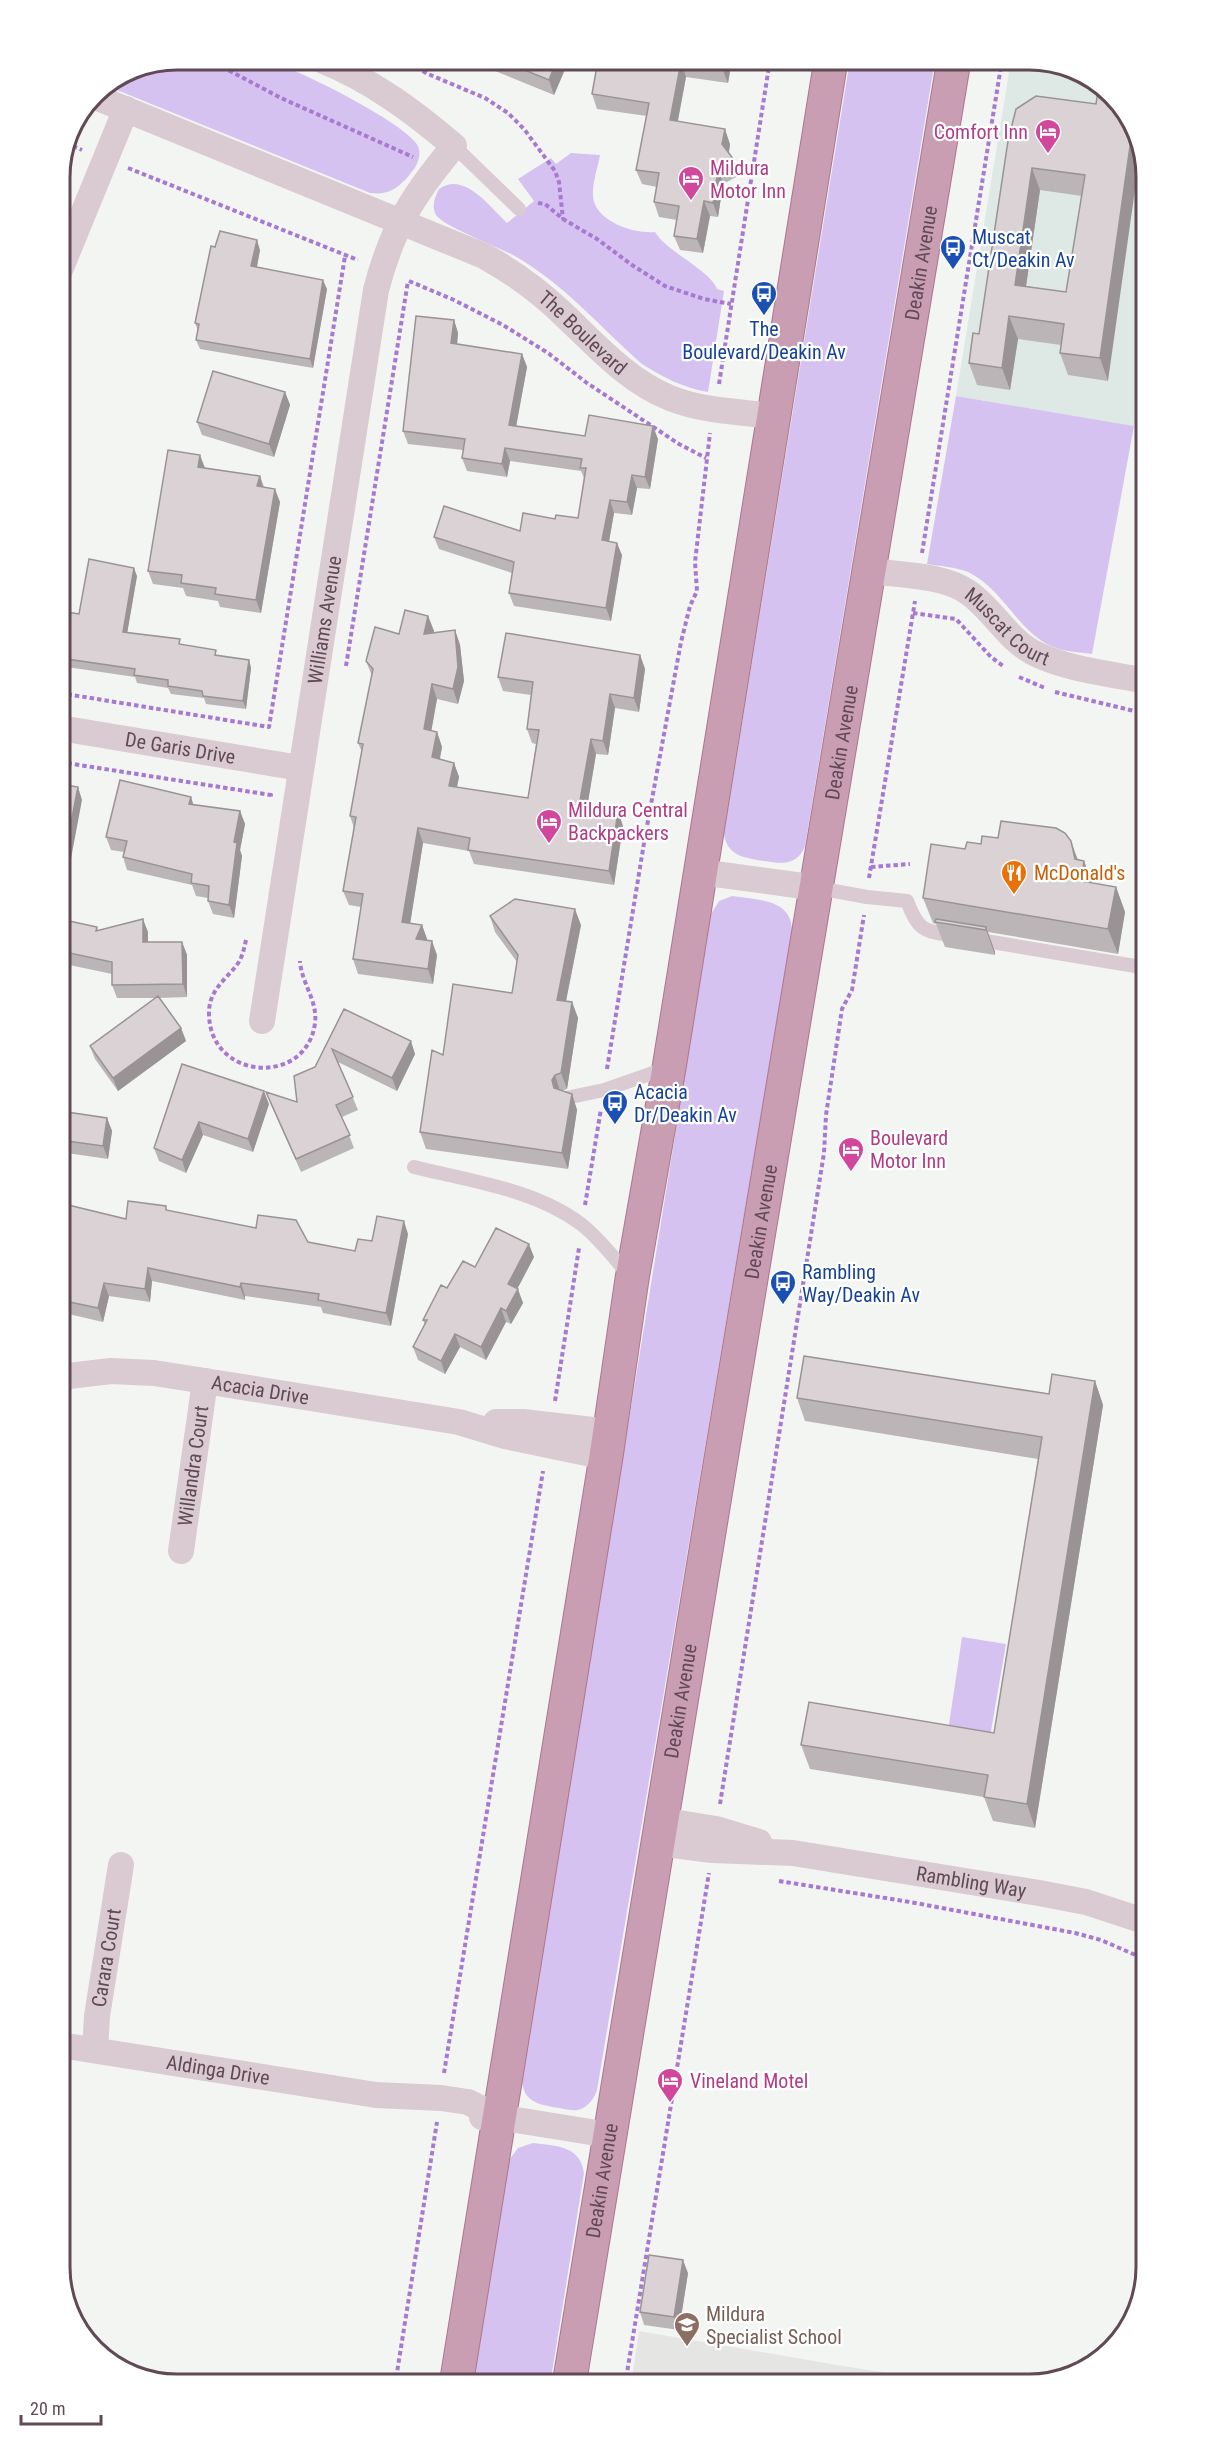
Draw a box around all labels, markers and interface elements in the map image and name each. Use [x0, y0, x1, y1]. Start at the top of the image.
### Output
hotel icon: Comfort Inn [1033, 117, 1063, 155]
place label: Comfort Inn [934, 120, 1028, 144]
place label: Mildura Motor Inn [710, 156, 786, 203]
hotel icon: Mildura Motor Inn [676, 164, 706, 202]
street label: Deakin Avenue [900, 204, 942, 322]
place label: Muscat Ct/Deakin Av [972, 225, 1075, 272]
bus stop icon: Muscat Ct/Deakin Av [938, 233, 968, 271]
bus stop icon: The Boulevard/Deakin Av [749, 279, 779, 317]
street label: The Boulevard [534, 285, 632, 380]
place label: The Boulevard/Deakin Av [682, 317, 846, 364]
street label: Williams Avenue [303, 554, 346, 686]
street label: Muscat Court [960, 582, 1053, 671]
street label: Deakin Avenue [820, 683, 863, 802]
street label: De Garis Drive [124, 727, 237, 769]
place label: Mildura Central Backpackers [568, 798, 688, 845]
hotel icon: Mildura Central Backpackers [534, 807, 564, 845]
restaurant icon: McDonald's [999, 858, 1029, 896]
place label: McDonald's [1034, 861, 1125, 885]
place label: Acacia Dr/Deakin Av [634, 1080, 737, 1127]
bus stop icon: Acacia Dr/Deakin Av [600, 1088, 630, 1126]
place label: Boulevard Motor Inn [870, 1126, 948, 1173]
hotel icon: Boulevard Motor Inn [836, 1135, 866, 1173]
street label: Deakin Avenue [739, 1163, 782, 1281]
place label: Rambling Way/Deakin Av [802, 1260, 920, 1307]
bus stop icon: Rambling Way/Deakin Av [768, 1268, 798, 1306]
street label: Acacia Drive [210, 1370, 311, 1410]
street label: Willandra Court [173, 1404, 213, 1528]
street label: Deakin Avenue [659, 1642, 702, 1760]
street label: Rambling Way [914, 1861, 1028, 1903]
street label: Carara Court [87, 1907, 126, 2009]
street label: Aldinga Drive [165, 2050, 271, 2090]
hotel icon: Vineland Motel [655, 2066, 685, 2104]
place label: Vineland Motel [690, 2069, 808, 2093]
street label: Deakin Avenue [581, 2121, 623, 2240]
place label: Mildura Specialist School [706, 2302, 842, 2349]
school or university icon: Mildura Specialist School [672, 2310, 702, 2348]
scale bar [21, 2388, 100, 2426]
text: 20 m [30, 2398, 65, 2419]

